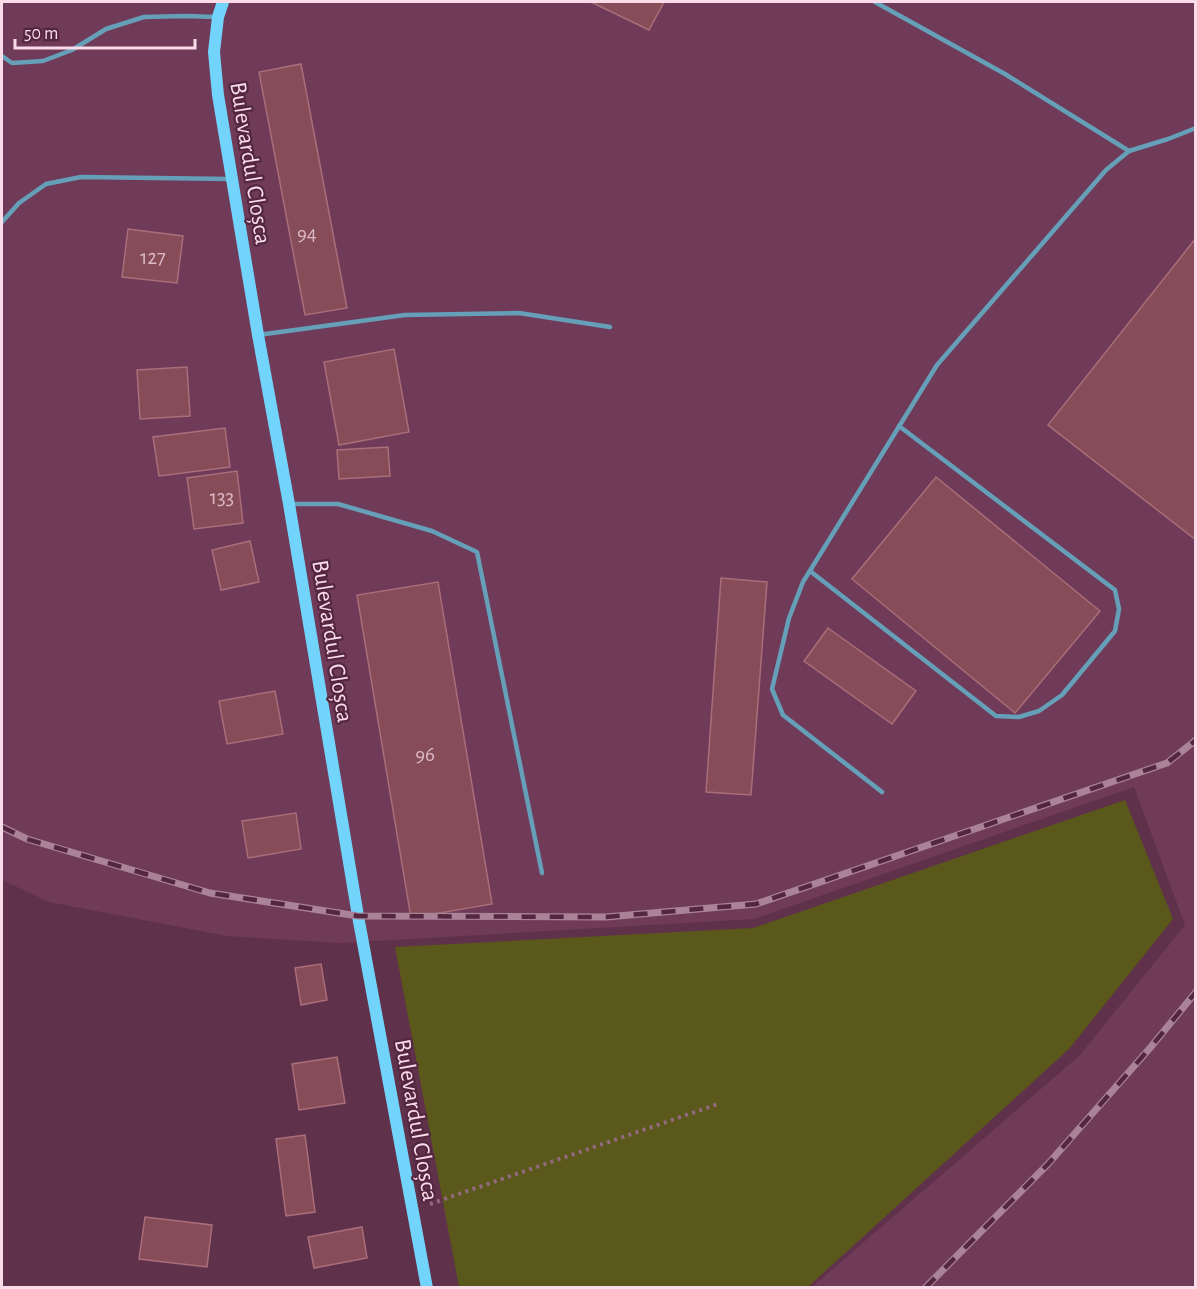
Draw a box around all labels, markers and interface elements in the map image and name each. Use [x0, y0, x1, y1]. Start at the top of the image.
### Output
scale bar [15, 12, 195, 50]
text: 50 m [24, 25, 58, 43]
street label: Bulevardul Cloșca [224, 80, 275, 246]
house number: 94 [297, 223, 317, 244]
house number: 127 [140, 247, 166, 268]
house number: 133 [210, 487, 234, 508]
street label: Bulevardul Cloșca [306, 558, 357, 724]
house number: 96 [415, 744, 435, 765]
street label: Bulevardul Cloșca [389, 1037, 442, 1203]

